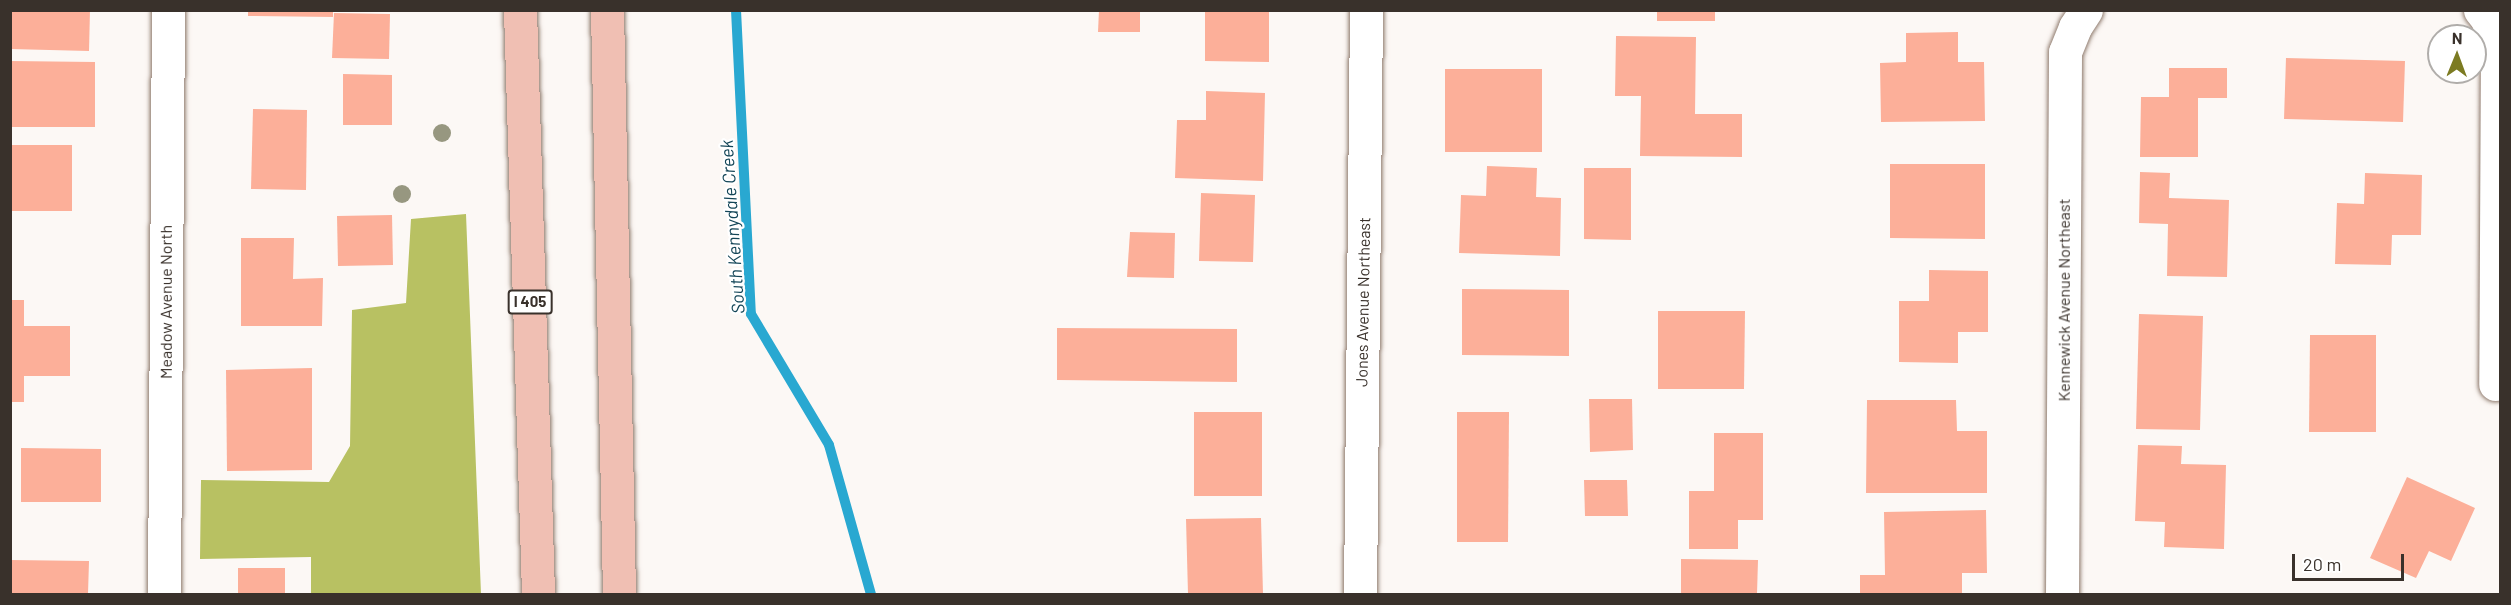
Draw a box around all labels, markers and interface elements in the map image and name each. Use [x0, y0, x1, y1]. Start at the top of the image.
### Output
north arrow [2427, 24, 2487, 84]
text: N [2452, 28, 2463, 47]
water label: South Kennydale Creek [715, 139, 749, 315]
street label: Kennewick Avenue Northeast [2054, 199, 2074, 401]
street label: Jones Avenue Northeast [1352, 217, 1374, 387]
street label: Meadow Avenue North [156, 225, 176, 379]
road number: I 405 [508, 290, 552, 314]
scale bar [2295, 542, 2408, 580]
text: 20 m [2303, 553, 2341, 575]

